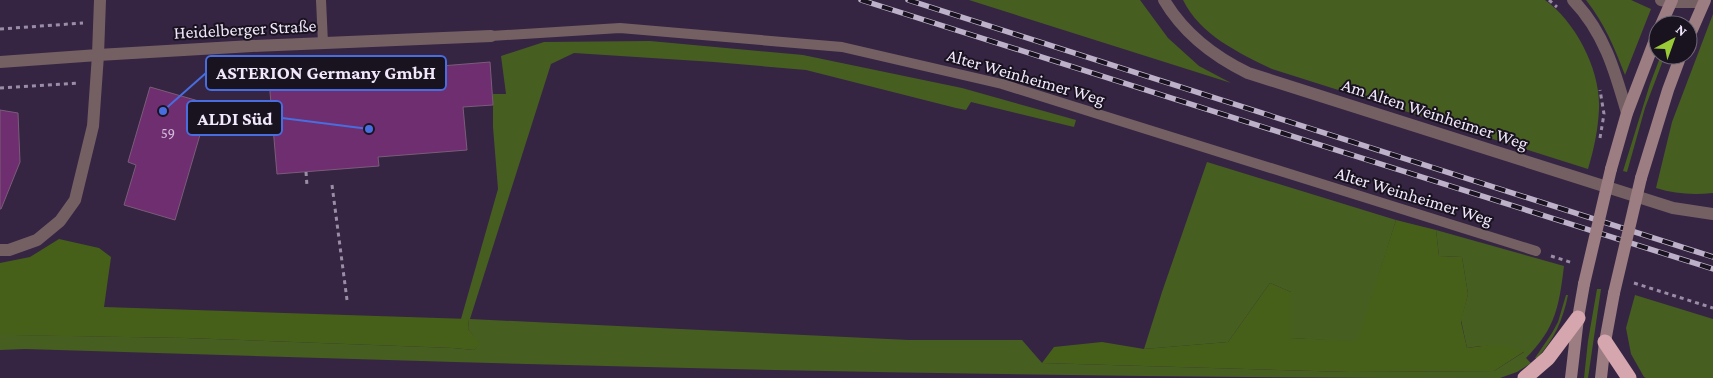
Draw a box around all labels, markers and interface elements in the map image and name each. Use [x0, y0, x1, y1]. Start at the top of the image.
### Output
street label: Heidelberger Straße [173, 15, 317, 43]
north arrow [1648, 15, 1698, 65]
text: N [1673, 21, 1691, 40]
street label: Alter Weinheimer Weg [945, 45, 1108, 109]
callout: ASTERION Germany GmbH [206, 56, 446, 90]
text: ASTERION Germany GmbH [215, 62, 436, 83]
street label: Am Alten Weinheimer Weg [1339, 74, 1531, 154]
callout: ALDI Süd [187, 101, 282, 135]
text: ALDI Süd [196, 108, 273, 129]
house number: 59 [161, 125, 175, 141]
street label: Alter Weinheimer Weg [1333, 163, 1495, 230]

